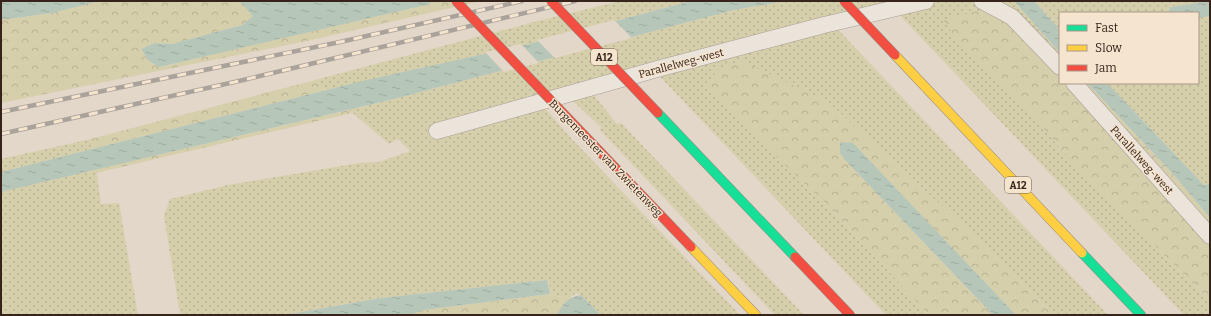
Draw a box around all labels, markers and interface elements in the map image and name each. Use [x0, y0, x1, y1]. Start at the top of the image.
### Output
legend [1059, 12, 1199, 84]
text: Fast [1095, 21, 1119, 35]
text: Slow [1095, 41, 1122, 55]
street label: Parallelweg-west [637, 46, 725, 81]
road number: A12 [591, 49, 617, 65]
text: Jam [1094, 61, 1117, 75]
street label: Burgemeester van Zwietenweg [546, 97, 665, 220]
street label: Parallelweg-west [1107, 123, 1176, 197]
road number: A12 [1005, 177, 1031, 193]

